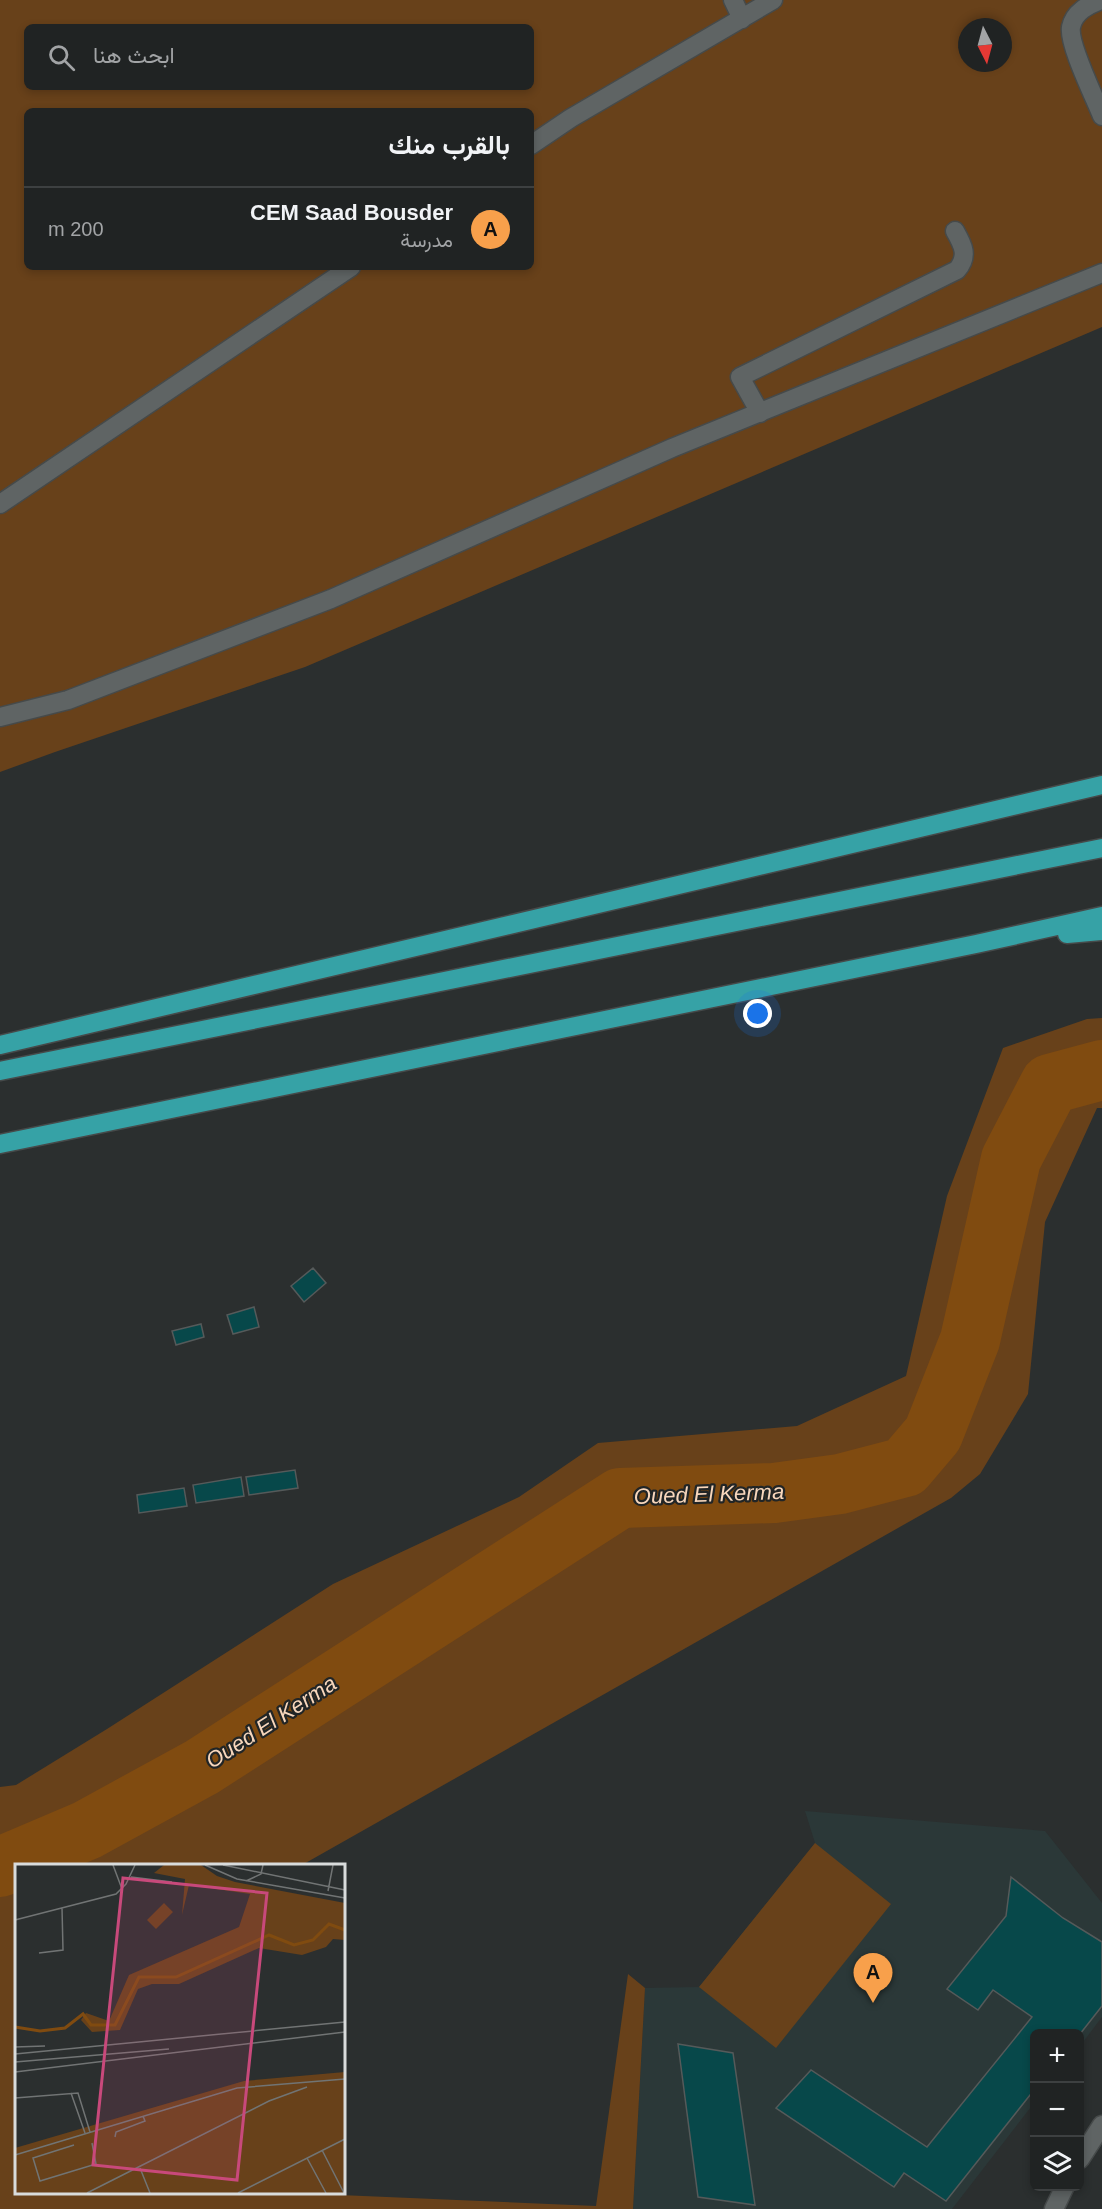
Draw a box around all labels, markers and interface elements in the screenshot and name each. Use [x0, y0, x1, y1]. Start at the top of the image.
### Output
north arrow [958, 18, 1012, 72]
search box [24, 24, 534, 90]
icon: search [45, 41, 78, 74]
text: ابحث هنا [93, 43, 175, 68]
text: بالقرب منك [389, 130, 510, 160]
text: CEM Saad Bousder [250, 200, 453, 225]
text: 200 m [48, 218, 104, 240]
text: A [483, 218, 498, 240]
text: مدرسة [400, 229, 453, 251]
your location [743, 999, 772, 1028]
water label: Oued El Kerma [633, 1479, 785, 1509]
water label: Oued El Kerma [201, 1671, 341, 1773]
inset map [15, 1864, 345, 2194]
pin: A [854, 1954, 892, 2003]
map controls [1030, 2029, 1084, 2191]
button: + [1030, 2029, 1084, 2083]
button: − [1030, 2083, 1084, 2137]
button: layers [1030, 2137, 1084, 2191]

